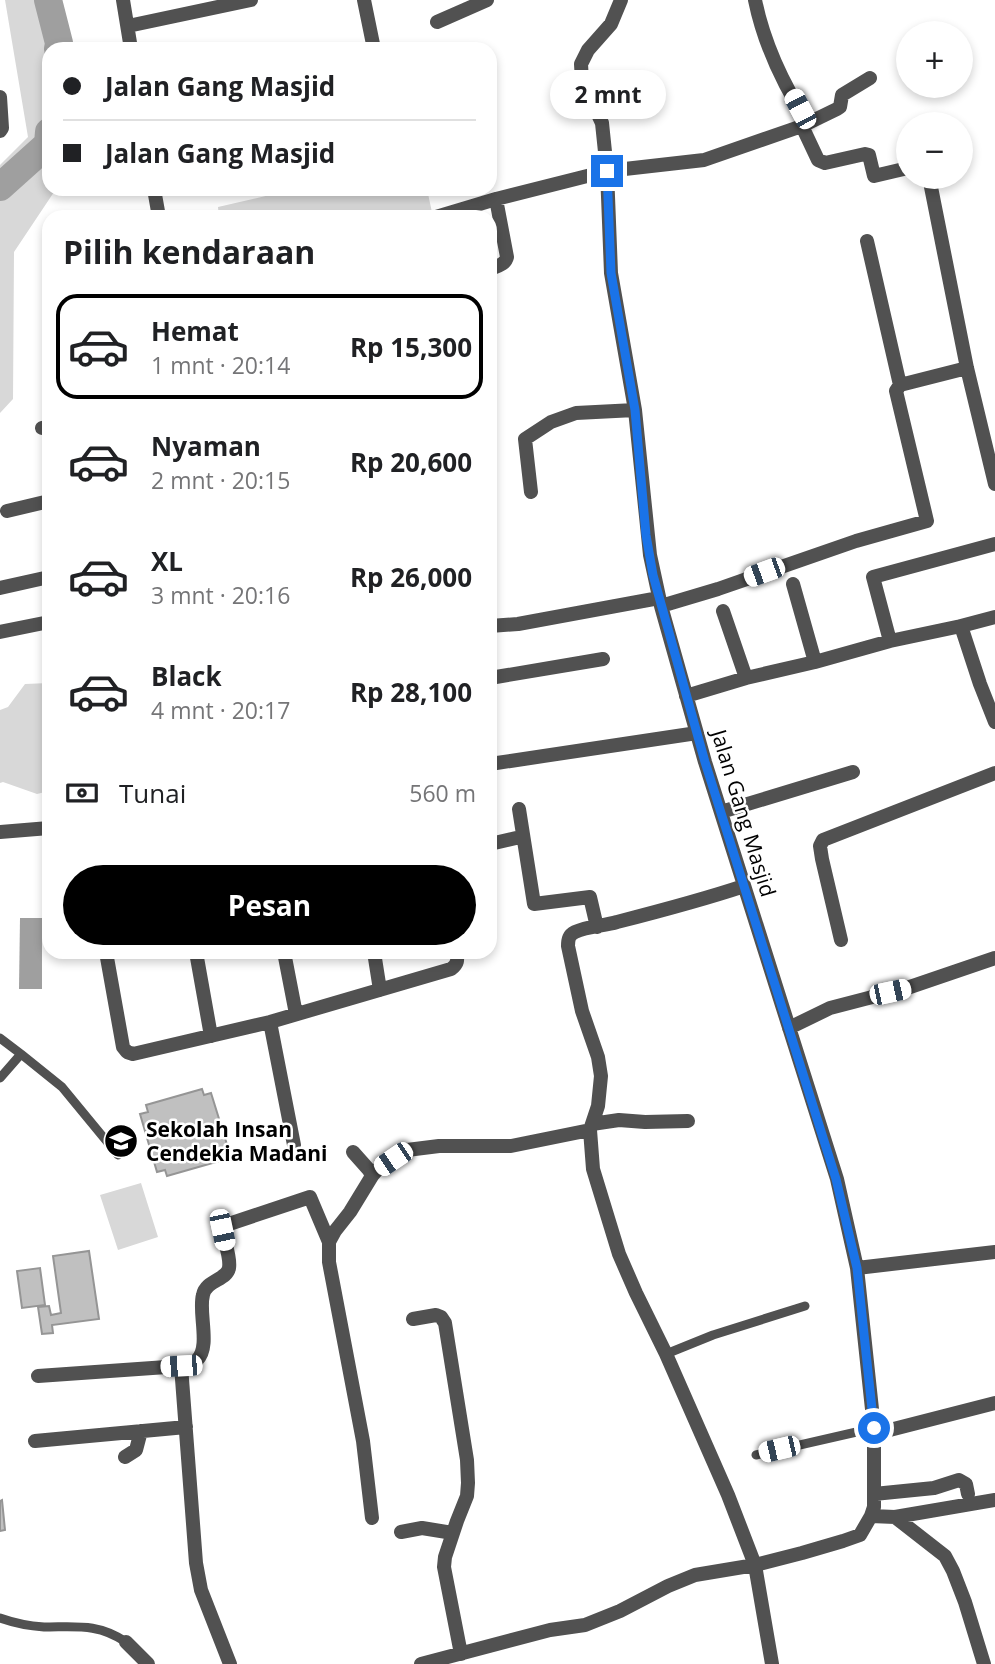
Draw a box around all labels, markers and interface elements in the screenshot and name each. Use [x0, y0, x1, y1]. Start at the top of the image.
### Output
map controls [896, 21, 973, 189]
button: + [896, 21, 973, 98]
text: Jalan Gang Masjid [105, 68, 335, 104]
callout: 2 mnt [549, 69, 665, 118]
text: 2 mnt [575, 78, 641, 110]
car [781, 86, 820, 132]
button: − [896, 112, 973, 189]
text: Jalan Gang Masjid [105, 135, 335, 171]
route end [591, 155, 623, 187]
text: Pilih kendaraan [63, 230, 315, 273]
text: Hemat [151, 313, 239, 349]
icon: car [67, 315, 130, 378]
text: Rp 15,300 [350, 329, 472, 365]
text: 1 mnt · 20:14 [151, 349, 290, 381]
text: Nyaman [151, 428, 261, 464]
icon: car [67, 430, 130, 493]
text: Rp 20,600 [350, 444, 472, 480]
text: 2 mnt · 20:15 [151, 464, 290, 496]
text: XL [151, 543, 183, 579]
icon: car [67, 545, 130, 608]
car [741, 555, 788, 589]
text: Rp 26,000 [350, 559, 472, 595]
text: 3 mnt · 20:16 [151, 579, 290, 611]
text: Black [151, 658, 222, 694]
icon: car [67, 660, 130, 723]
text: Rp 28,100 [350, 674, 472, 710]
text: 4 mnt · 20:17 [151, 694, 290, 726]
street label: Jalan Gang Masjid [705, 724, 783, 900]
icon: cash [63, 774, 101, 812]
text: Tunai [119, 775, 186, 811]
text: 560 m [409, 777, 476, 809]
button: Pesan [63, 865, 476, 945]
car [868, 977, 913, 1007]
place label: Sekolah Insan Cendekia Madani [146, 1115, 328, 1167]
school or university icon: Sekolah Insan Cendekia Madani [102, 1122, 140, 1160]
car [370, 1139, 417, 1179]
car [208, 1207, 237, 1253]
car [160, 1354, 203, 1378]
route start [858, 1412, 890, 1444]
car [757, 1434, 802, 1464]

